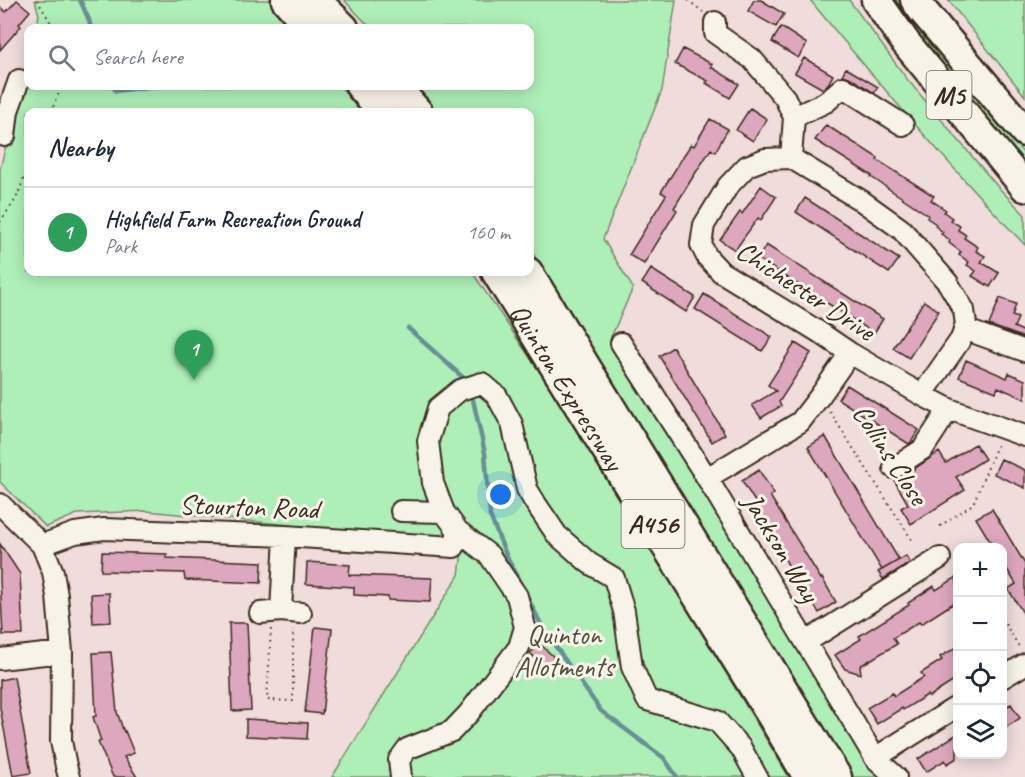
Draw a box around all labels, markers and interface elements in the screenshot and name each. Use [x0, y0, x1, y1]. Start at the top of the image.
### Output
search box [24, 24, 534, 90]
icon: search [45, 41, 78, 74]
text: Search here [93, 43, 183, 71]
road number: M5 [926, 71, 972, 119]
text: Nearby [48, 131, 113, 164]
text: Highfield Farm Recreation Ground [105, 206, 360, 234]
text: 1 [63, 220, 72, 245]
text: 160 m [467, 220, 510, 245]
street label: Chichester Drive [730, 233, 883, 349]
text: Park [105, 234, 137, 259]
street label: Quinton Expressway [502, 297, 633, 479]
pin: 1 [174, 330, 214, 380]
street label: Collins Close [845, 397, 937, 513]
your location [486, 480, 515, 509]
street label: Jackson Way [734, 485, 829, 610]
street label: Stourton Road [179, 487, 323, 527]
road number: A456 [622, 500, 684, 548]
map controls [953, 543, 1007, 759]
button: + [953, 543, 1007, 597]
button: − [953, 597, 1007, 651]
park label: Quinton Allotments [515, 617, 616, 684]
button: locate [953, 651, 1007, 705]
button: layers [953, 705, 1007, 759]

